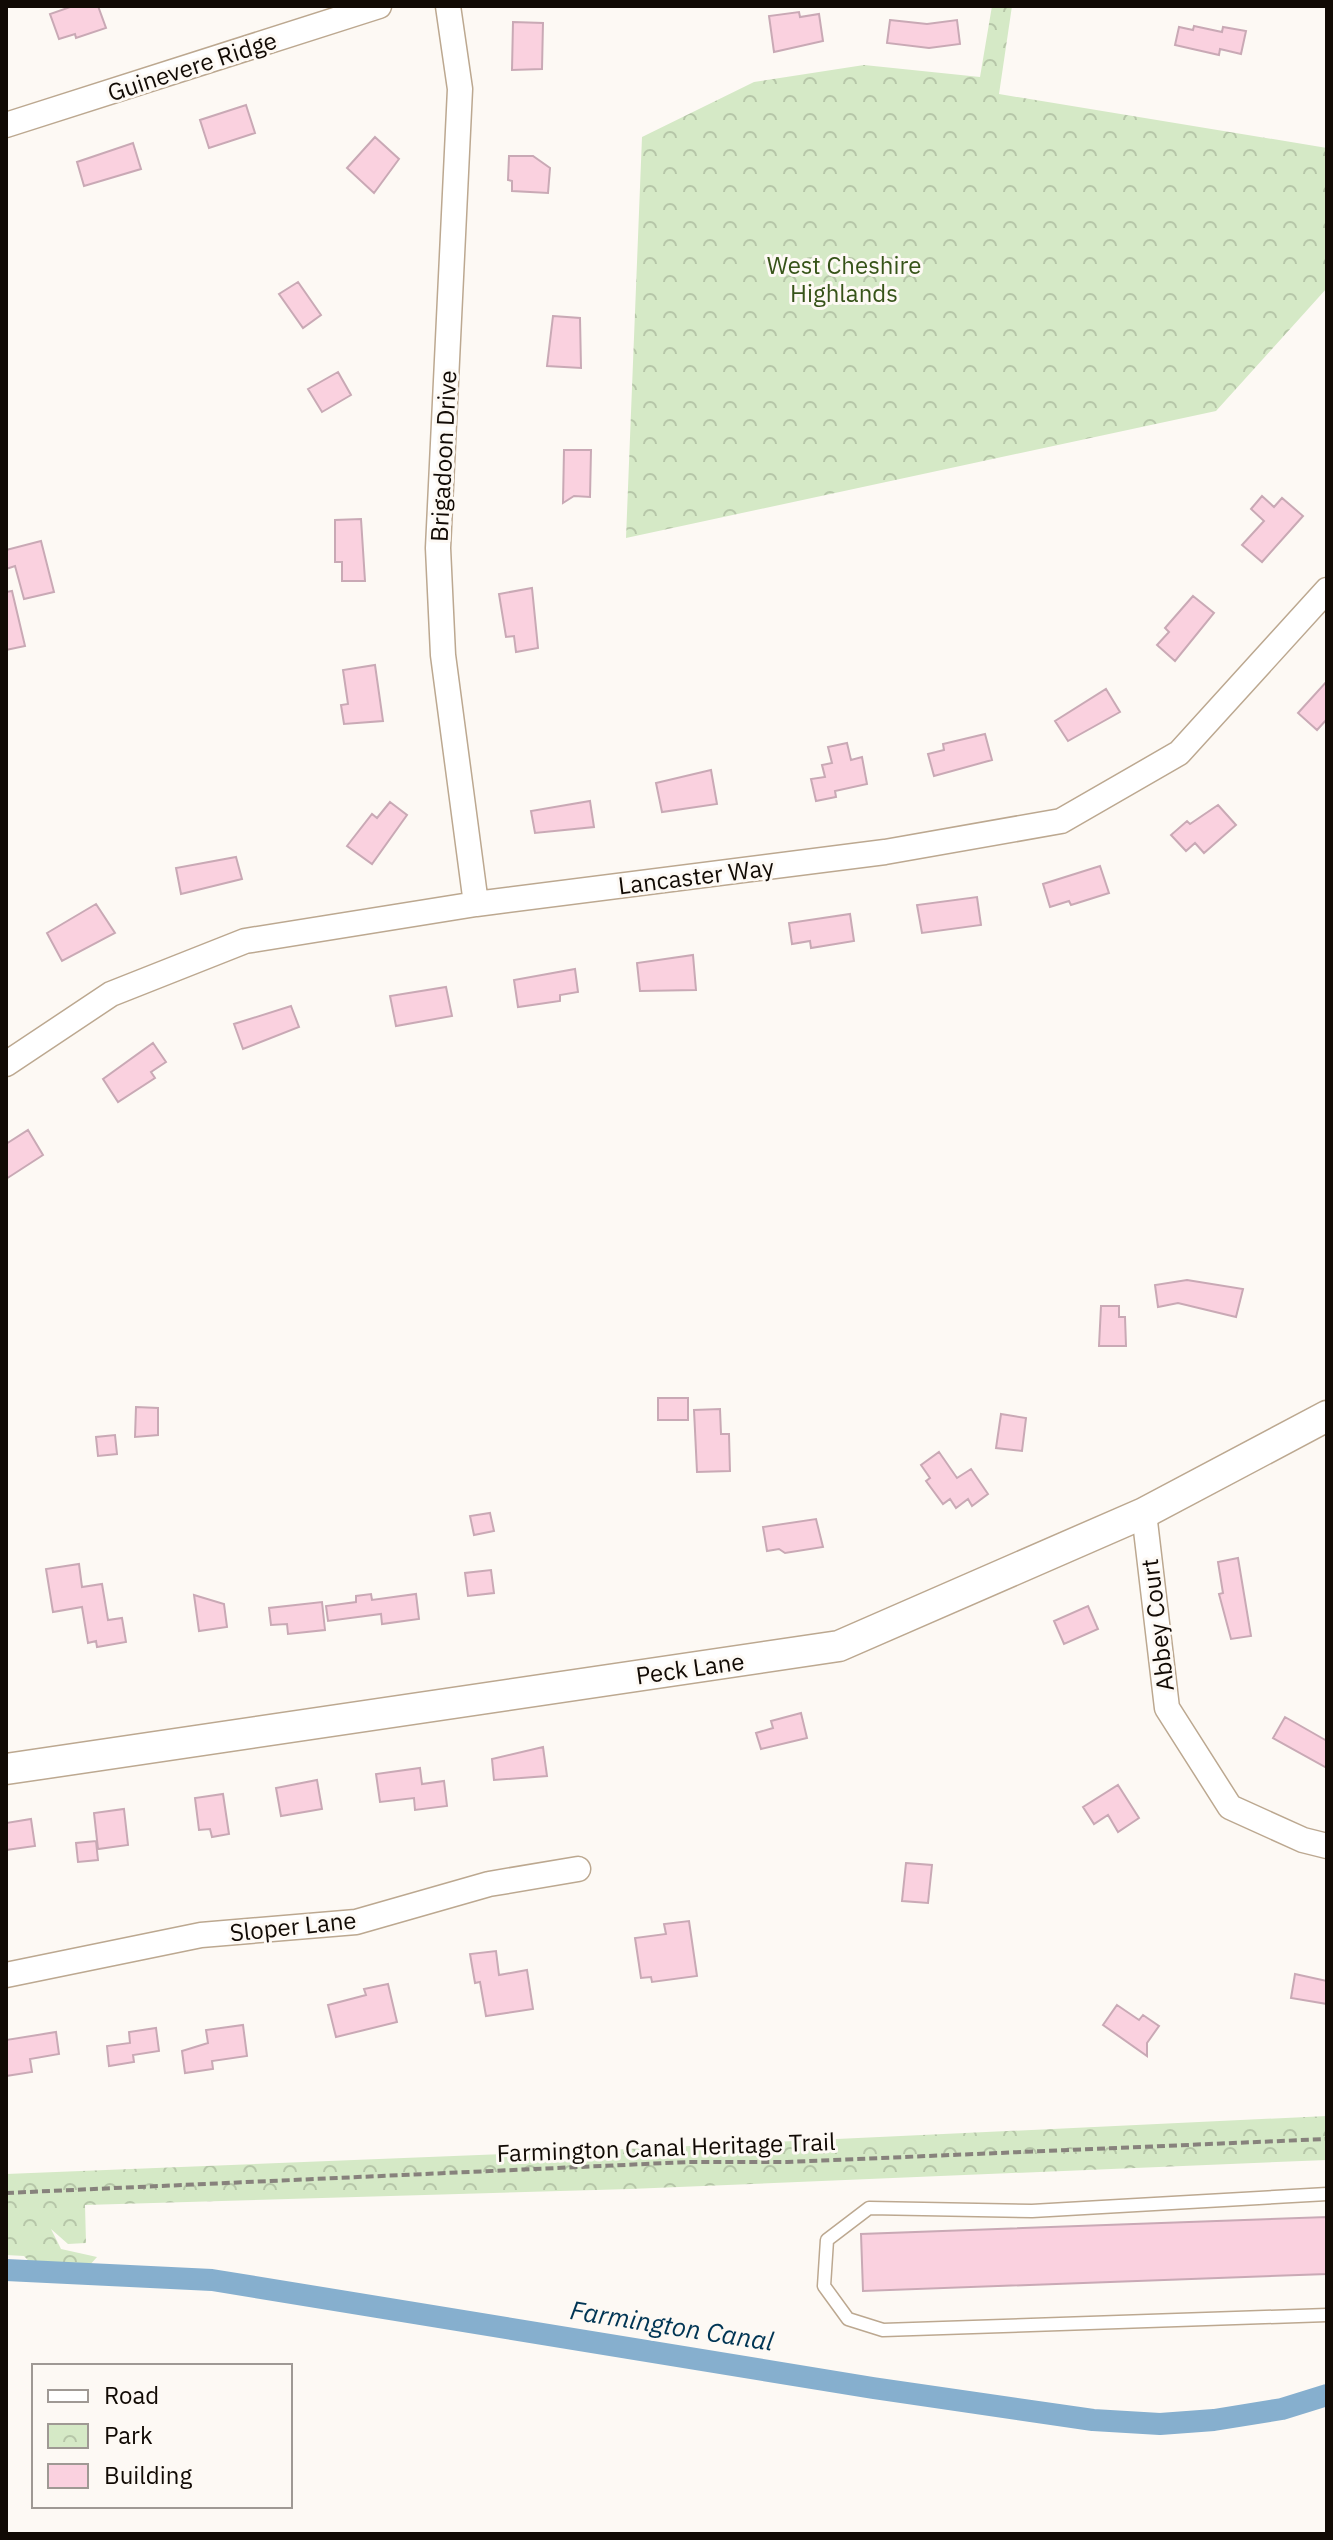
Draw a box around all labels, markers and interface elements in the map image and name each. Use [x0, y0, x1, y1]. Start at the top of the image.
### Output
street label: Guinevere Ridge [103, 24, 281, 108]
park label: West Cheshire Highlands [767, 249, 921, 309]
street label: Brigadoon Drive [423, 369, 463, 543]
street label: Lancaster Way [616, 851, 776, 901]
street label: Abbey Court [1133, 1557, 1181, 1693]
street label: Peck Lane [634, 1645, 746, 1691]
street label: Sloper Lane [228, 1903, 358, 1949]
street label: Farmington Canal Heritage Trail [496, 2125, 836, 2169]
water label: Farmington Canal [568, 2292, 776, 2358]
legend [32, 2364, 292, 2508]
text: Road [104, 2379, 159, 2411]
text: Park [104, 2419, 153, 2451]
text: Building [104, 2459, 192, 2491]

